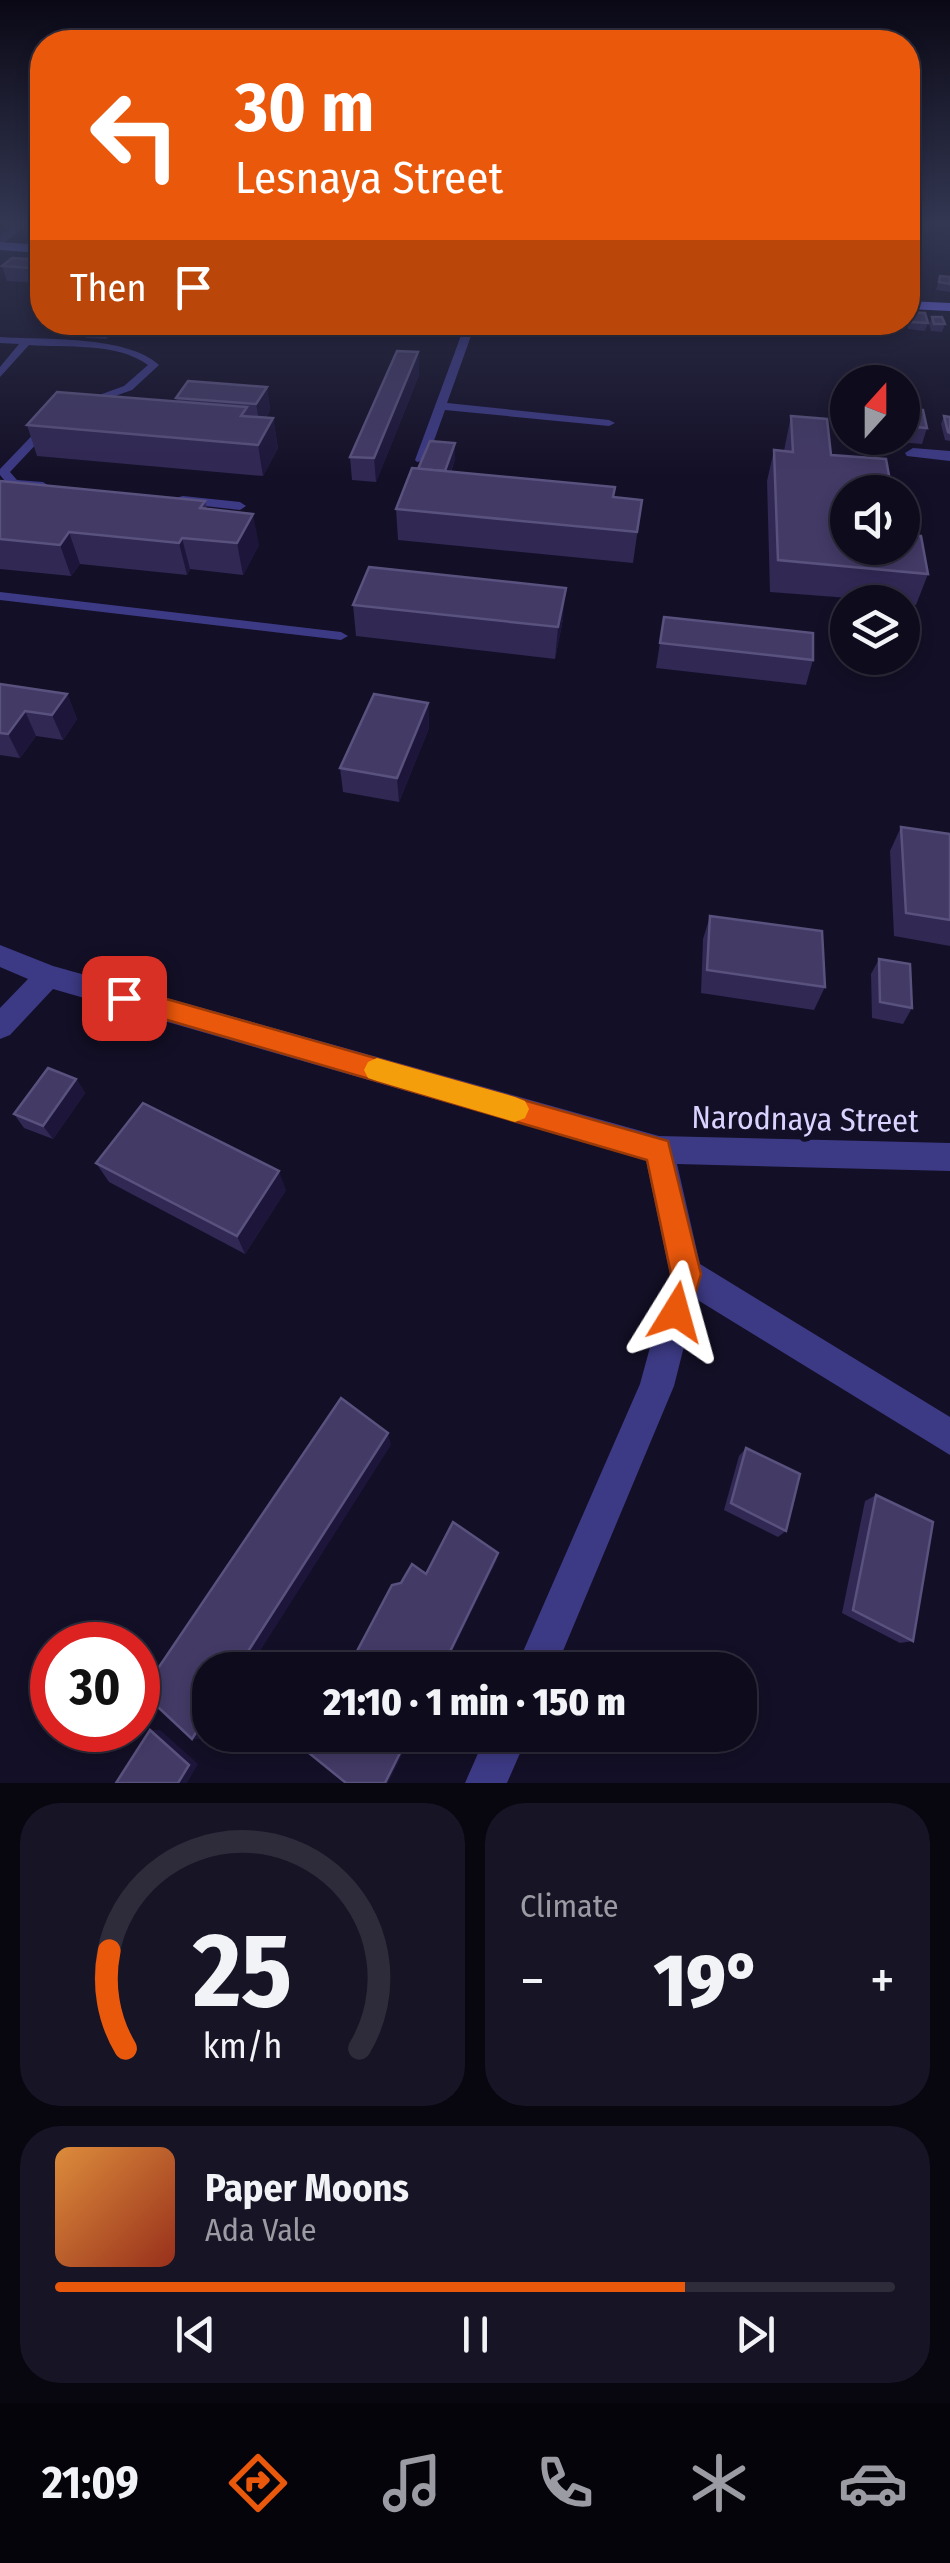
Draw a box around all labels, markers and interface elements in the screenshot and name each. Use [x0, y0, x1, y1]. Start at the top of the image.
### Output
text: 30 m [235, 66, 374, 150]
icon: left [70, 70, 200, 200]
text: Lesnaya Street [235, 151, 503, 205]
icon: arrive [166, 260, 221, 315]
text: Then [70, 265, 146, 311]
north arrow [830, 365, 920, 455]
map controls [830, 365, 920, 675]
button: sound [830, 475, 920, 565]
button: layers [830, 585, 920, 675]
pin [82, 956, 167, 1041]
icon: arrive [97, 971, 152, 1026]
street label: Narodnaya Street [691, 1098, 919, 1140]
position arrow [624, 1260, 728, 1364]
speed limit sign: 30 [30, 1622, 160, 1752]
text: 21:10 · 1 min · 150 m [323, 1679, 626, 1725]
text: Climate [520, 1887, 619, 1925]
text: 25 [192, 1909, 292, 2034]
text: 19° [654, 1936, 761, 2026]
text: − [520, 1948, 545, 2014]
text: + [870, 1948, 895, 2014]
text: km/h [203, 2025, 282, 2067]
text: Paper Moons [205, 2165, 409, 2211]
text: Ada Vale [205, 2211, 317, 2249]
icon: previous [168, 2307, 223, 2362]
icon: pause [448, 2307, 503, 2362]
icon: next [728, 2307, 783, 2362]
icon: directions [223, 2448, 293, 2518]
icon: music [377, 2448, 447, 2518]
icon: phone [530, 2448, 600, 2518]
icon: climate [684, 2448, 754, 2518]
icon: car [838, 2448, 908, 2518]
text: 21:09 [42, 2456, 139, 2510]

